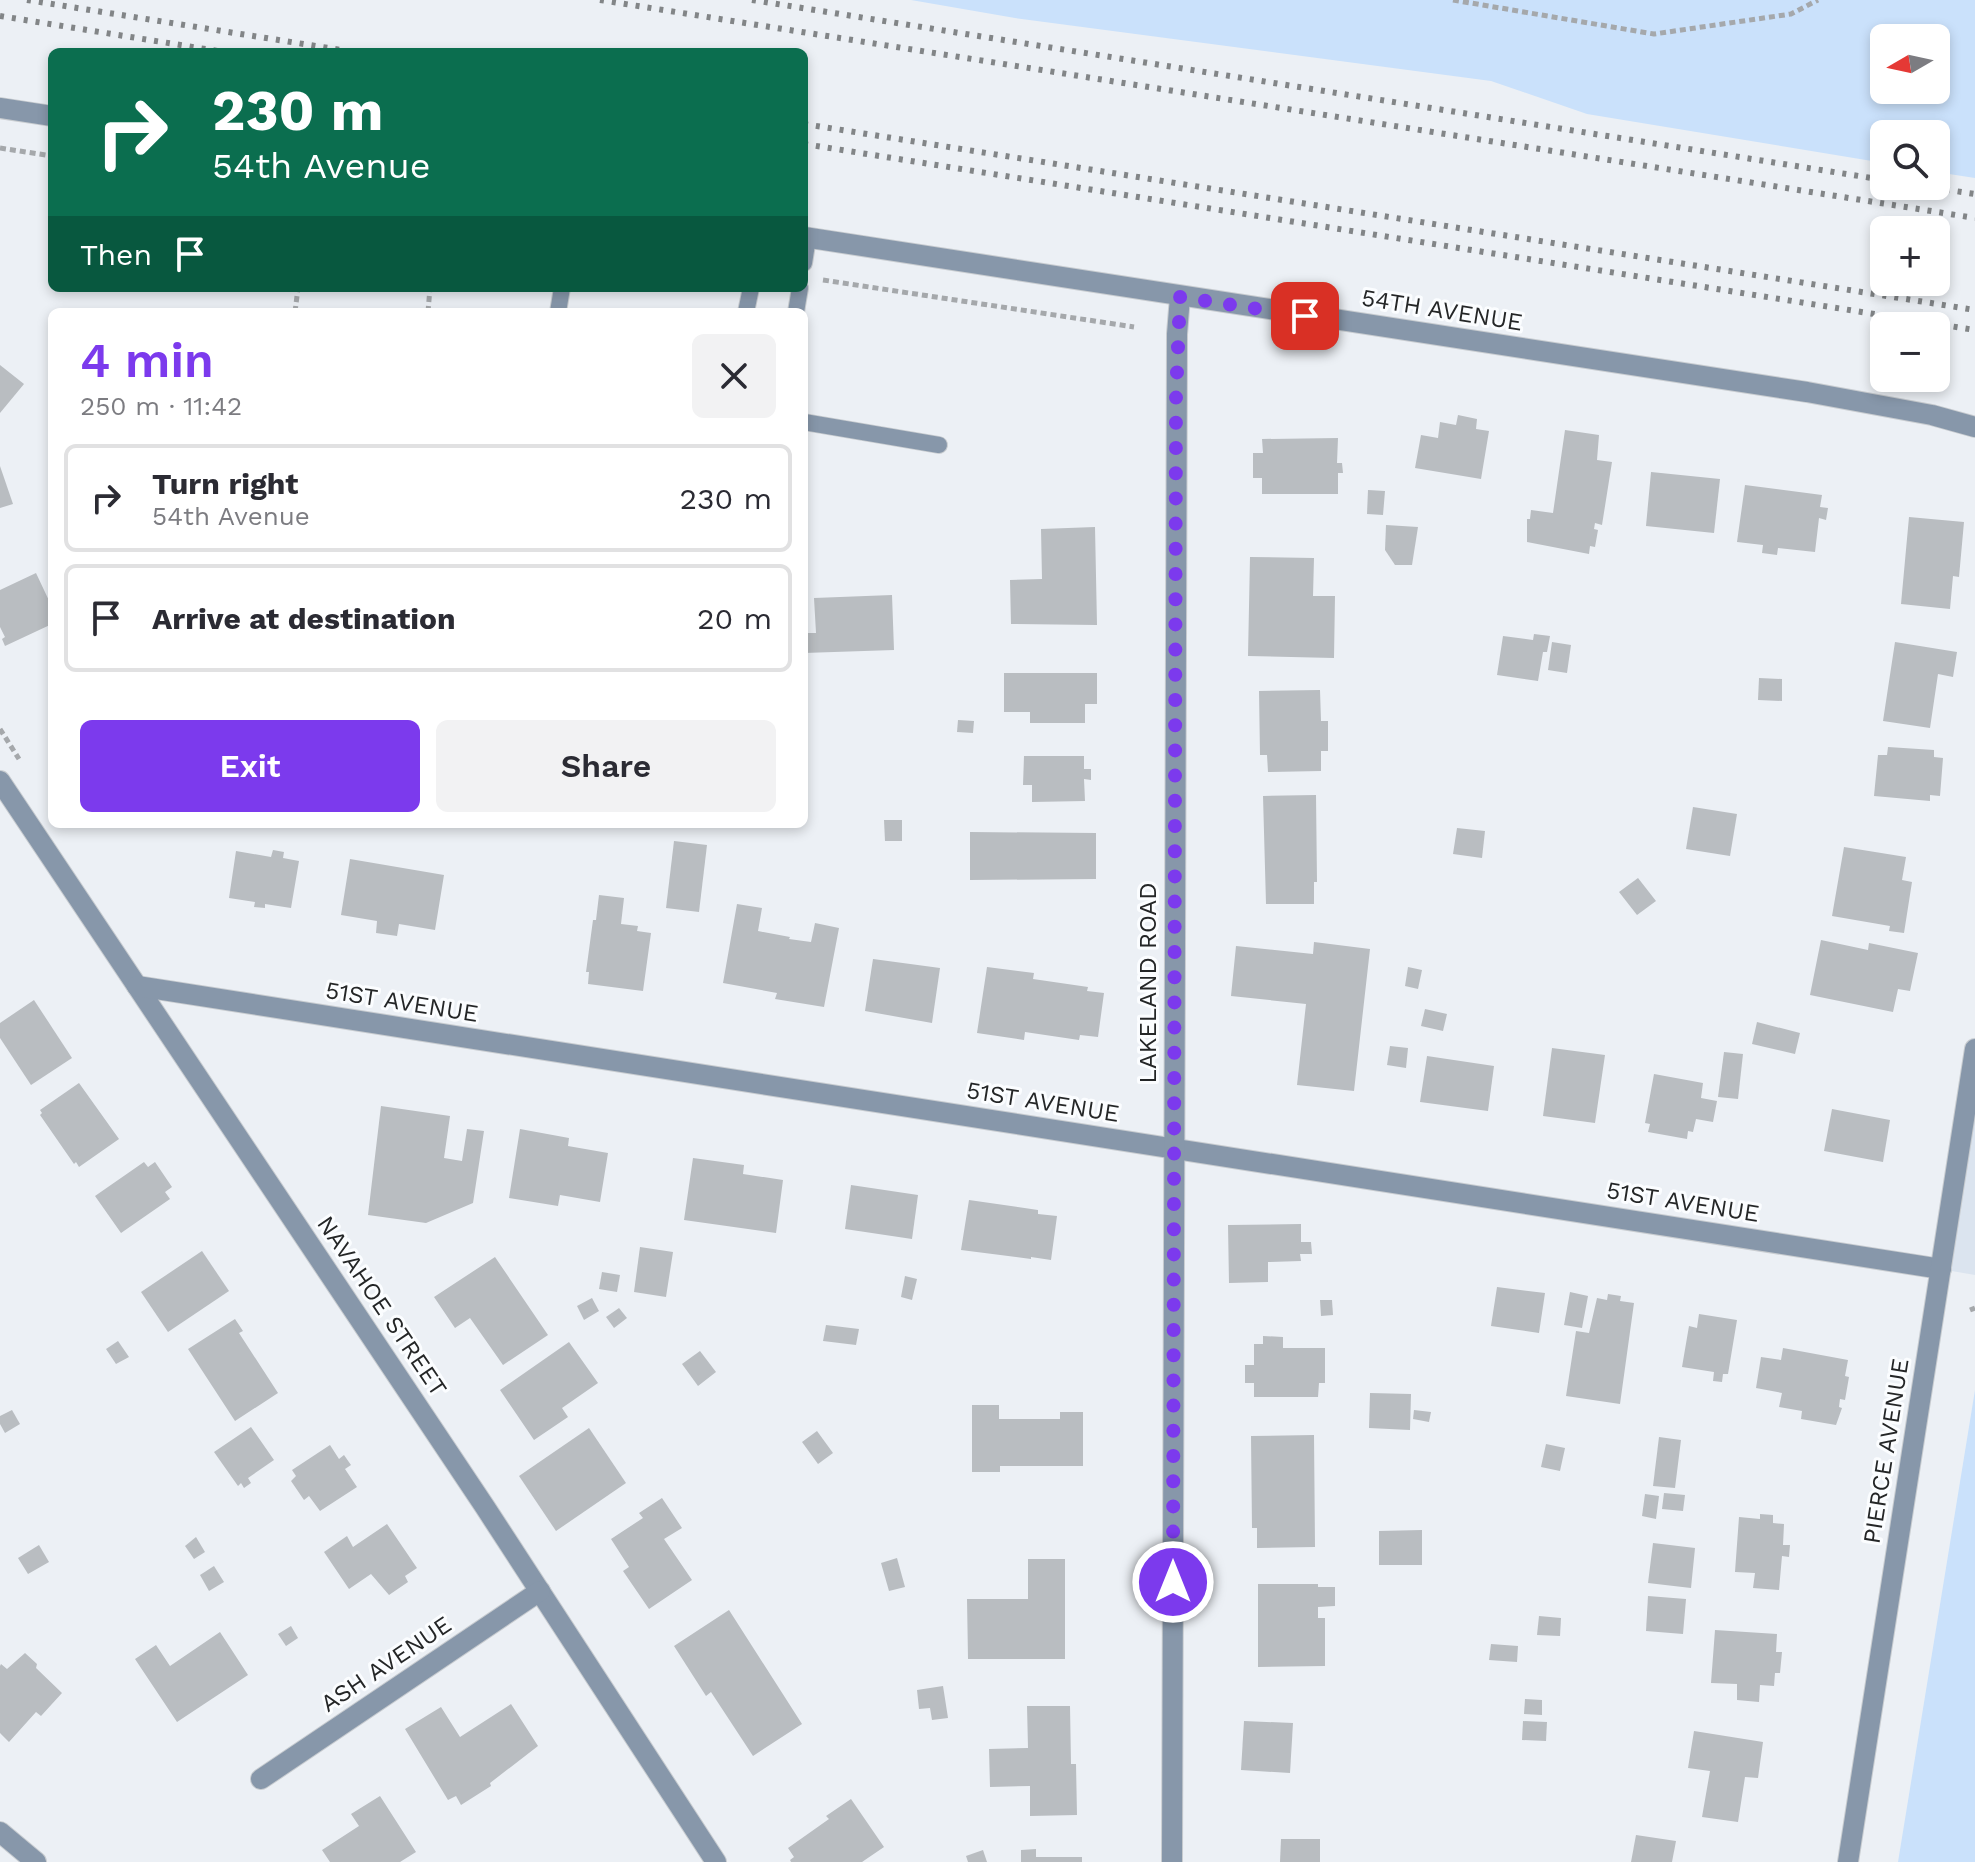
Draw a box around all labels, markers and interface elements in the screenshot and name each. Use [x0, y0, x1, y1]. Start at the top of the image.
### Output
north arrow [1870, 24, 1950, 104]
map controls [1870, 24, 1950, 392]
text: 230 m [212, 78, 383, 144]
icon: right [80, 80, 184, 184]
button: search [1870, 120, 1950, 200]
text: 54th Avenue [212, 145, 430, 187]
button: + [1870, 216, 1950, 296]
icon: arrive [168, 232, 212, 276]
text: Then [80, 237, 152, 272]
pin [1271, 282, 1339, 350]
street label: 54TH AVENUE [1359, 283, 1525, 337]
icon: arrive [1283, 294, 1327, 338]
button: − [1870, 312, 1950, 392]
text: 4 min [80, 332, 214, 389]
button: close [692, 334, 776, 418]
text: 250 m · 11:42 [80, 391, 242, 421]
text: Turn right [152, 466, 298, 501]
icon: right [84, 476, 128, 520]
text: 230 m [680, 481, 772, 516]
text: 54th Avenue [152, 501, 310, 531]
icon: arrive [84, 596, 128, 640]
text: Arrive at destination [152, 601, 456, 636]
text: 20 m [697, 601, 772, 636]
button: Exit [80, 720, 420, 812]
button: Share [436, 720, 776, 812]
street label: LAKELAND ROAD [1134, 883, 1162, 1083]
street label: 51ST AVENUE [324, 976, 480, 1028]
street label: 51ST AVENUE [965, 1076, 1121, 1128]
street label: 51ST AVENUE [1605, 1176, 1761, 1228]
street label: NAVAHOE STREET [311, 1211, 453, 1401]
street label: PIERCE AVENUE [1858, 1356, 1914, 1546]
position arrow [1131, 1540, 1215, 1624]
street label: ASH AVENUE [316, 1610, 456, 1718]

